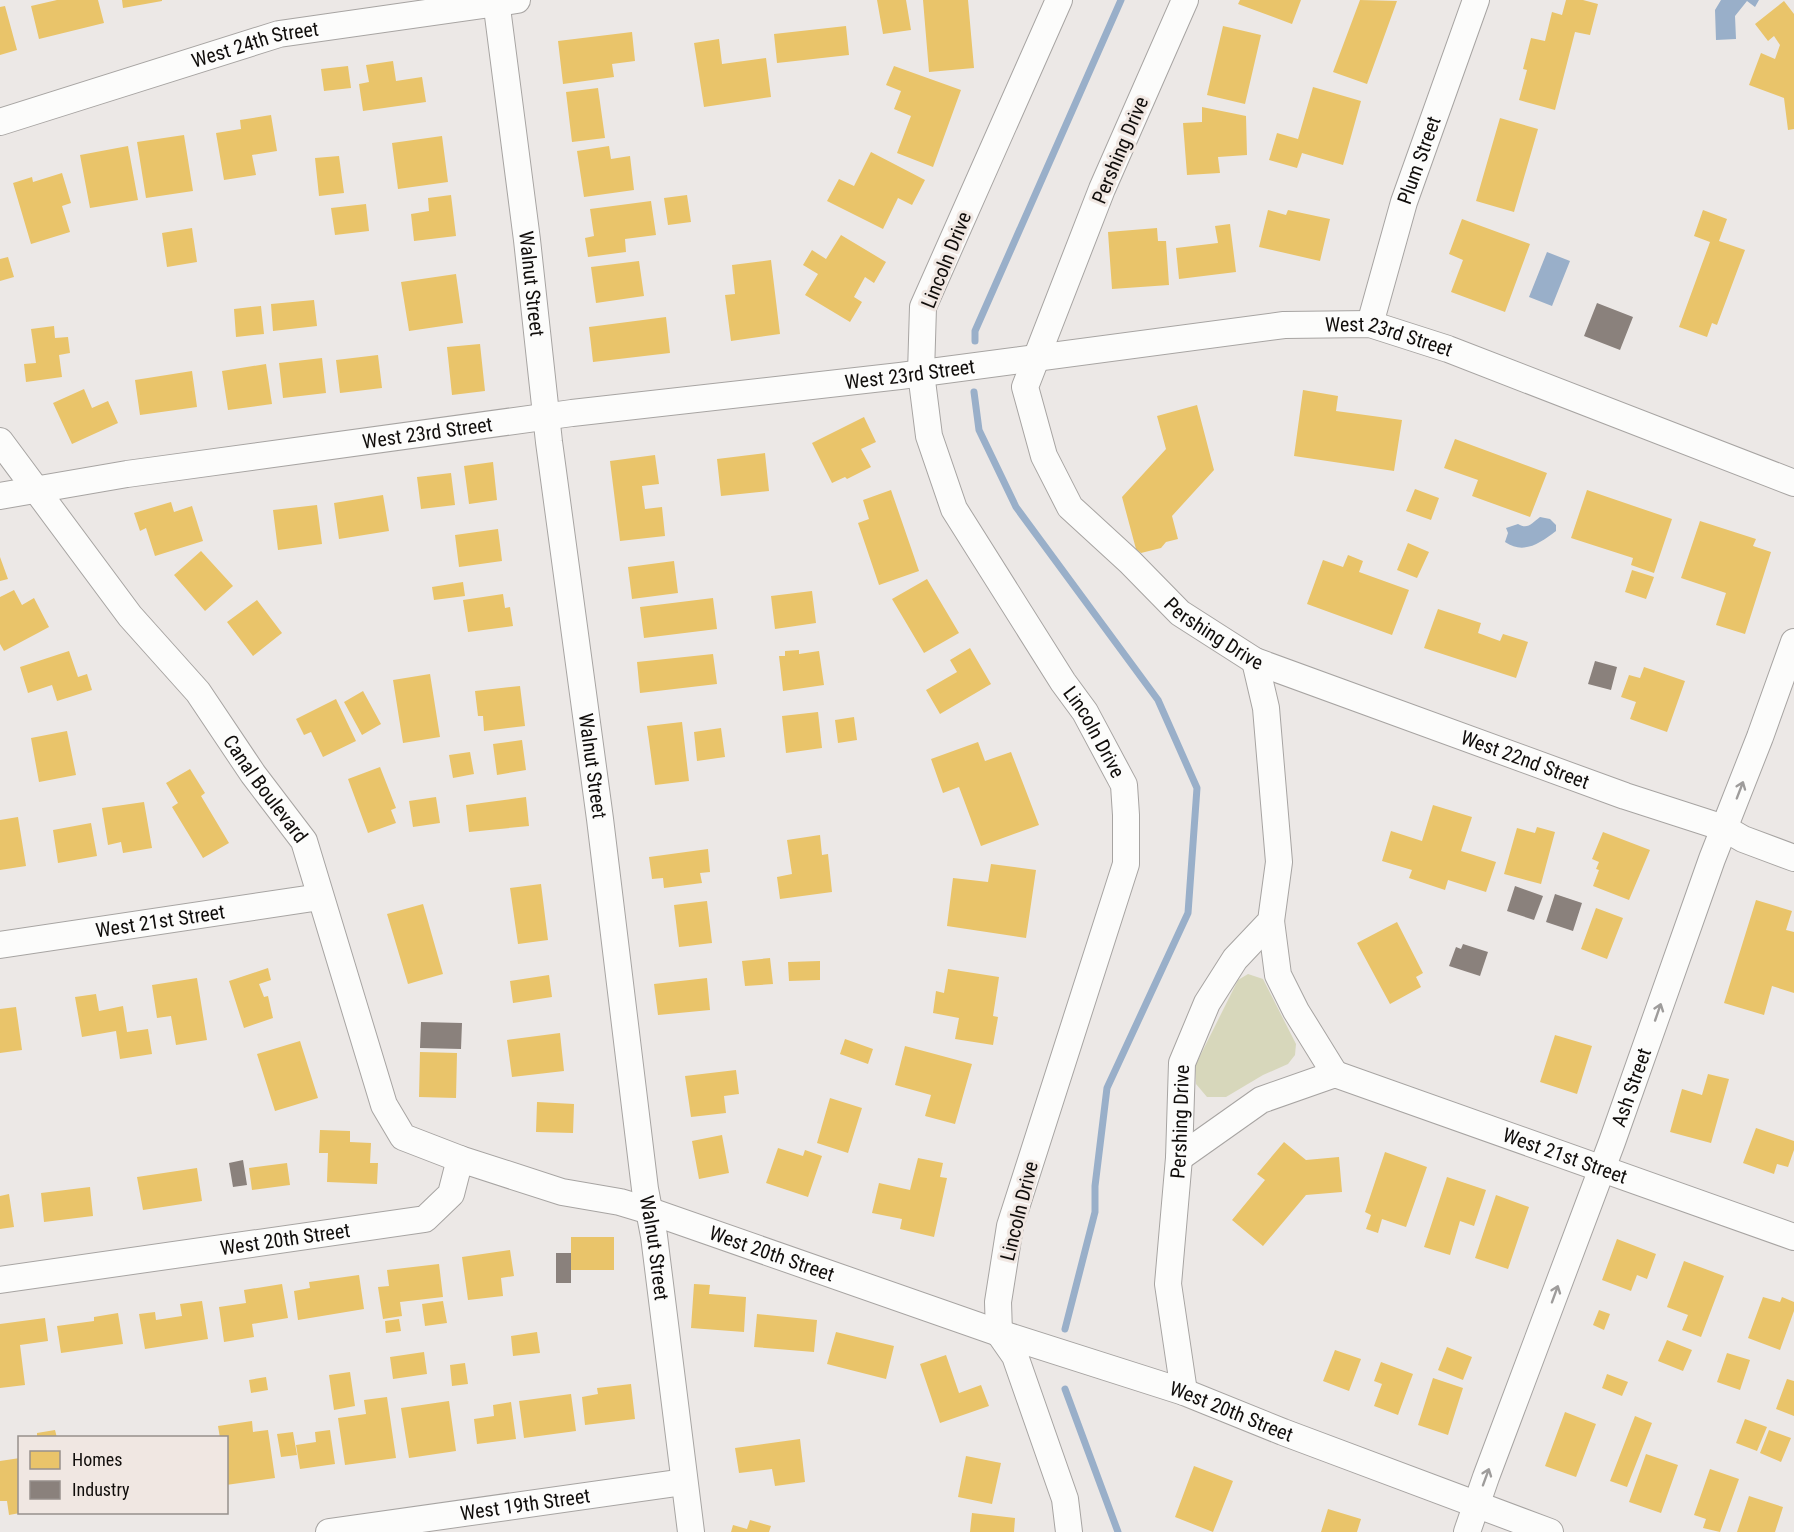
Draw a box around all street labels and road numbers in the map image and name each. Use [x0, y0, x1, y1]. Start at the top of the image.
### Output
street label: West 24th Street [189, 16, 320, 73]
street label: Pershing Drive [1087, 93, 1153, 207]
street label: Plum Street [1392, 113, 1446, 208]
street label: Lincoln Drive [916, 208, 976, 312]
street label: Walnut Street [514, 230, 549, 338]
street label: West 23rd Street [1325, 312, 1456, 362]
street label: West 23rd Street [843, 354, 976, 394]
street label: West 23rd Street [361, 412, 494, 454]
street label: Pershing Drive [1159, 592, 1266, 675]
street label: Lincoln Drive [1058, 681, 1130, 782]
street label: Walnut Street [574, 712, 612, 820]
street label: West 22nd Street [1458, 725, 1593, 794]
street label: Canal Boulevard [218, 730, 313, 847]
street label: West 21st Street [94, 899, 226, 942]
street label: Ash Street [1606, 1045, 1656, 1130]
street label: Pershing Drive [1165, 1064, 1194, 1180]
street label: West 21st Street [1500, 1123, 1631, 1189]
street label: Lincoln Drive [995, 1159, 1043, 1263]
street label: Walnut Street [634, 1193, 674, 1302]
street label: West 20th Street [219, 1218, 352, 1260]
street label: West 20th Street [706, 1221, 838, 1287]
street label: West 20th Street [1167, 1376, 1296, 1447]
street label: West 19th Street [459, 1483, 592, 1525]

